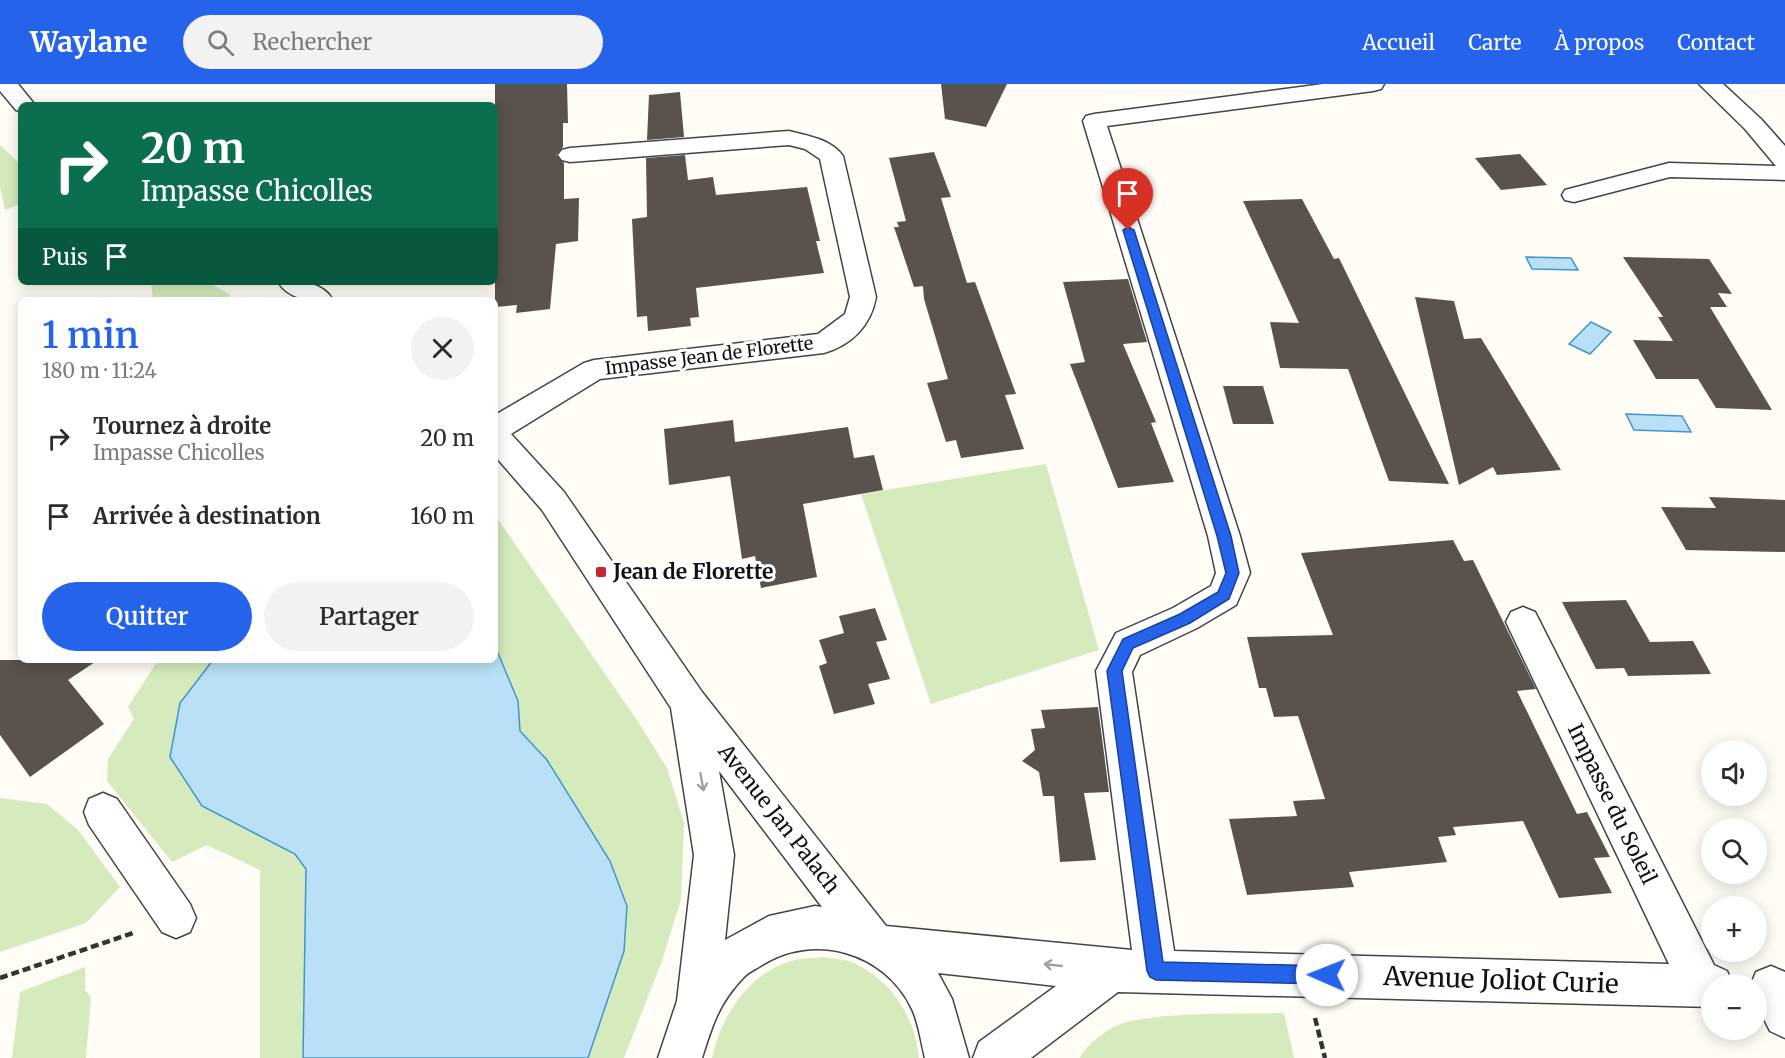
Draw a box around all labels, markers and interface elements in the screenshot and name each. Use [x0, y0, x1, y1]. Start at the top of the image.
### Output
search box [183, 15, 603, 69]
text: Waylane [30, 24, 147, 60]
icon: search [204, 26, 237, 59]
text: Rechercher [252, 28, 372, 56]
text: Accueil [1362, 29, 1435, 56]
text: Carte [1468, 29, 1522, 56]
text: À propos [1555, 29, 1644, 56]
text: Contact [1677, 29, 1755, 56]
text: 20 m [141, 122, 245, 174]
icon: right [42, 126, 120, 204]
pin [1102, 168, 1153, 230]
text: Impasse Chicolles [141, 174, 373, 208]
icon: arrive [1111, 177, 1144, 210]
icon: arrive [100, 240, 133, 273]
text: Puis [42, 243, 88, 271]
text: 1 min [42, 313, 139, 358]
button: close [411, 317, 474, 380]
street label: Impasse Jean de Florette [603, 331, 814, 380]
text: 180 m · 11:24 [42, 358, 157, 383]
text: Tournez à droite [93, 412, 271, 440]
icon: right [42, 422, 75, 455]
text: 20 m [420, 424, 474, 452]
text: Impasse Chicolles [93, 440, 265, 465]
icon: arrive [42, 500, 75, 533]
text: Arrivée à destination [93, 502, 321, 530]
text: 160 m [410, 502, 474, 530]
place label: Jean de Florette [612, 558, 773, 585]
marker: Jean de Florette [594, 565, 608, 579]
button: Quitter [42, 582, 252, 651]
button: Partager [264, 582, 474, 651]
street label: Impasse du Soleil [1562, 719, 1663, 889]
street label: Avenue Jan Palach [712, 738, 846, 899]
map controls [1701, 740, 1767, 1040]
button: sound [1701, 740, 1767, 806]
one-way arrow [697, 772, 708, 791]
button: search [1701, 818, 1767, 884]
button: + [1701, 896, 1767, 962]
position arrow [1295, 943, 1359, 1007]
one-way arrow [1044, 959, 1064, 970]
street label: Avenue Joliot Curie [1382, 959, 1619, 1000]
button: − [1701, 974, 1767, 1040]

